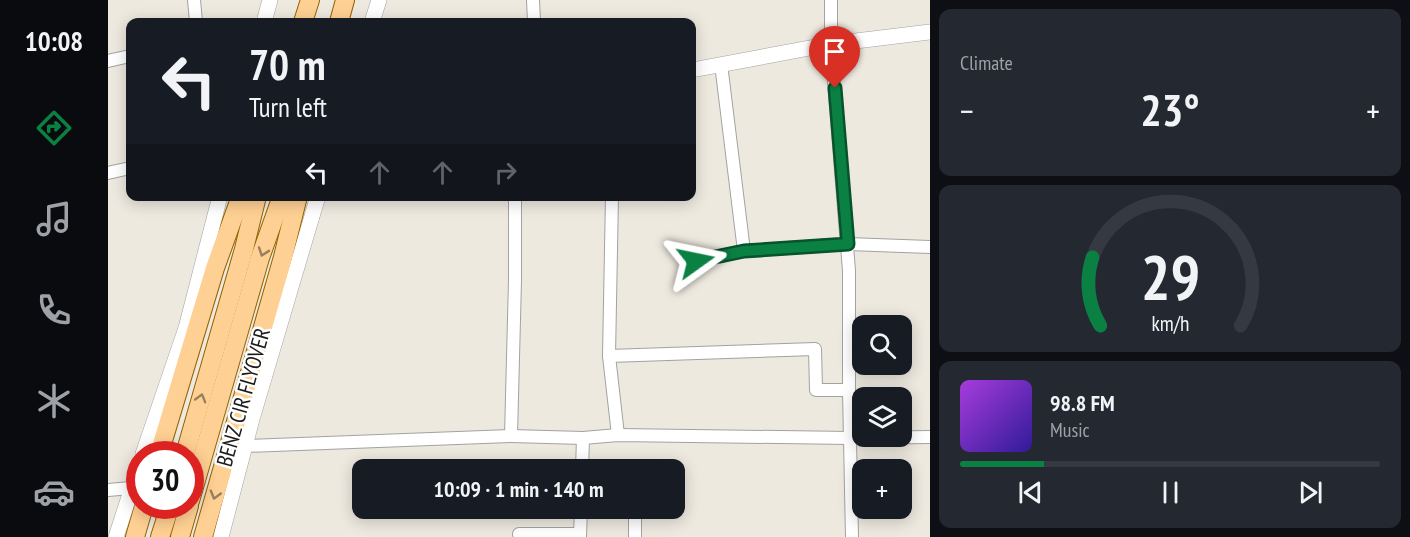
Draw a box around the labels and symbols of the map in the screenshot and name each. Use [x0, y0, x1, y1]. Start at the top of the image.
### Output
pin [809, 26, 860, 88]
position arrow [664, 229, 728, 293]
one-way arrow [257, 246, 270, 257]
street label: BENZ CIR FLYOVER [210, 324, 276, 470]
one-way arrow [194, 393, 206, 404]
speed limit sign: 30 [126, 441, 204, 519]
one-way arrow [210, 489, 222, 500]

